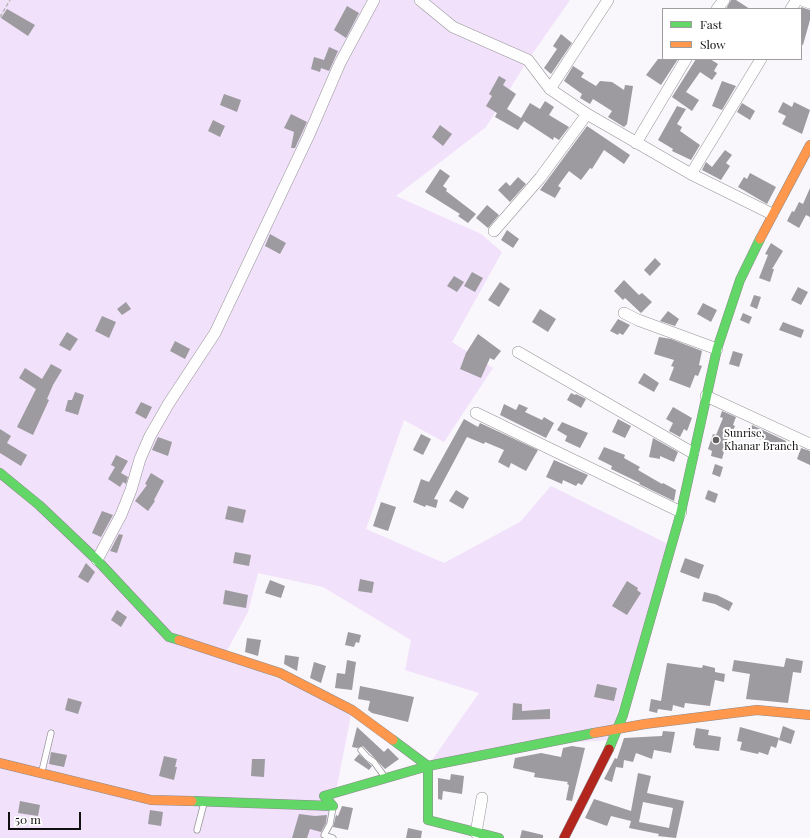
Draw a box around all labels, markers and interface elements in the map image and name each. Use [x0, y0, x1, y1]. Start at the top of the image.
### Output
legend [662, 8, 802, 60]
text: Fast [700, 16, 722, 32]
text: Slow [700, 36, 726, 52]
place label: Sunrise, Khanar Branch [724, 427, 798, 453]
marker: Sunrise, Khanar Branch [711, 435, 721, 445]
scale bar [10, 804, 83, 830]
text: 50 m [15, 811, 41, 827]

